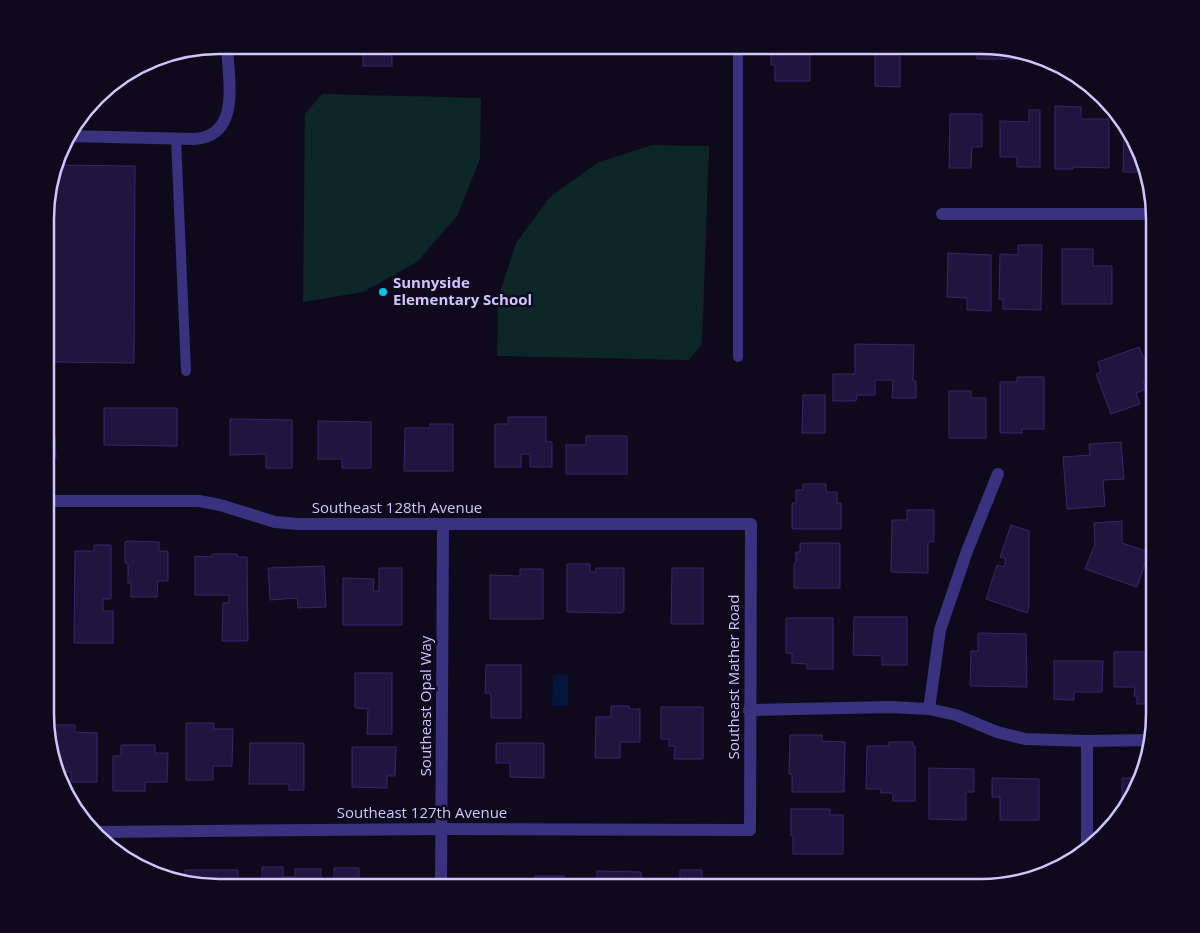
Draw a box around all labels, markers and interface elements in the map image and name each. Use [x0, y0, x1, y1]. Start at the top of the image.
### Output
place label: Sunnyside Elementary School [393, 272, 532, 309]
marker: Sunnyside Elementary School [377, 286, 389, 298]
street label: Southeast 128th Avenue [312, 497, 482, 517]
street label: Southeast Mather Road [723, 595, 743, 759]
street label: Southeast Opal Way [415, 635, 435, 776]
street label: Southeast 127th Avenue [337, 802, 507, 822]

